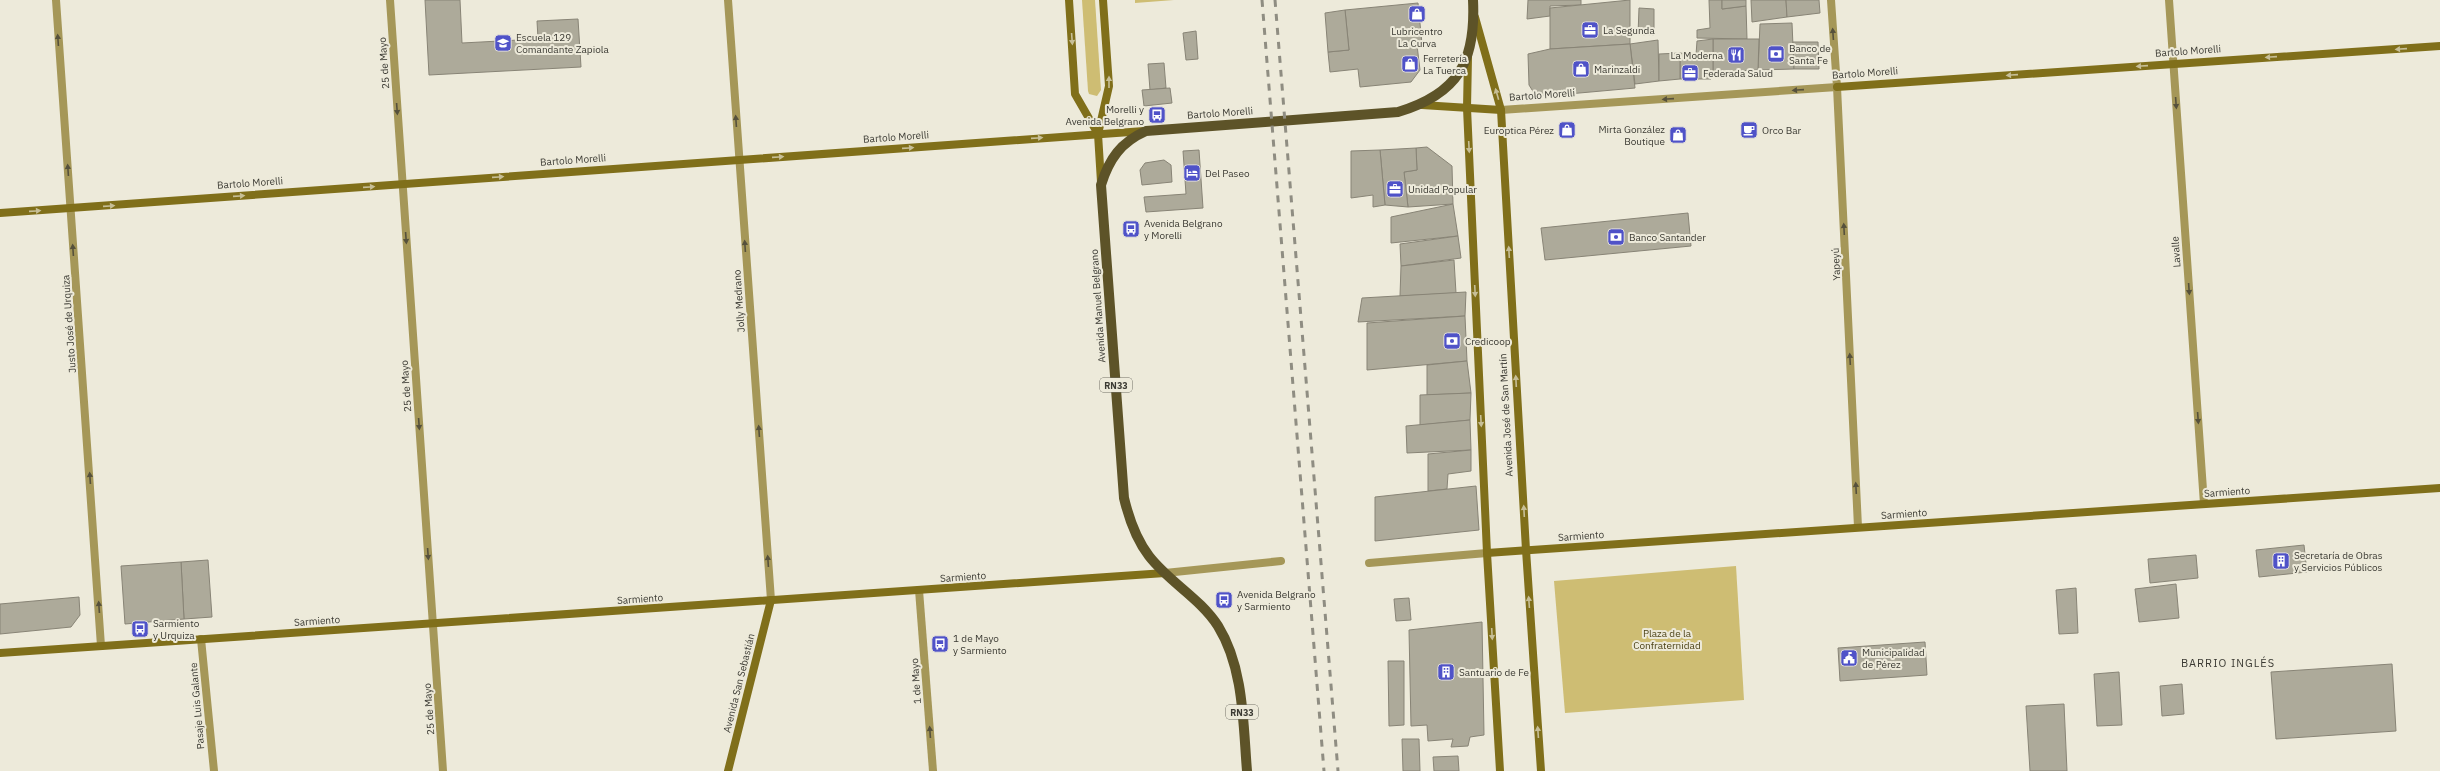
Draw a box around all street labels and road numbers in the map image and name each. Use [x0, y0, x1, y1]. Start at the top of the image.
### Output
street label: 25 de Mayo [376, 36, 392, 89]
street label: Bartolo Morelli [2155, 42, 2221, 60]
street label: Bartolo Morelli [1832, 64, 1898, 82]
street label: Bartolo Morelli [1509, 86, 1575, 104]
street label: Bartolo Morelli [1187, 104, 1253, 122]
street label: Bartolo Morelli [863, 128, 929, 146]
street label: Bartolo Morelli [540, 151, 606, 169]
street label: Bartolo Morelli [217, 174, 283, 192]
street label: Lavalle [2168, 235, 2184, 268]
street label: Yapeyú [1829, 247, 1843, 281]
street label: Avenida Manuel Belgrano [1088, 248, 1108, 363]
street label: Jolly Medrano [730, 269, 748, 333]
street label: Justo José de Urquiza [59, 274, 79, 374]
street label: Avenida José de San Martín [1496, 353, 1516, 477]
street label: 25 de Mayo [398, 359, 414, 412]
road number: RN33 [1100, 378, 1132, 392]
street label: Sarmiento [2203, 484, 2251, 500]
street label: Sarmiento [1880, 506, 1928, 522]
street label: Sarmiento [1557, 528, 1605, 544]
street label: Sarmiento [939, 569, 987, 585]
street label: Sarmiento [616, 591, 664, 607]
street label: Sarmiento [293, 613, 341, 629]
street label: Avenida San Sebastián [720, 632, 758, 734]
street label: 1 de Mayo [908, 657, 924, 704]
street label: Pasaje Luis Galante [187, 662, 207, 750]
street label: 25 de Mayo [421, 682, 437, 735]
road number: RN33 [1226, 705, 1258, 719]

